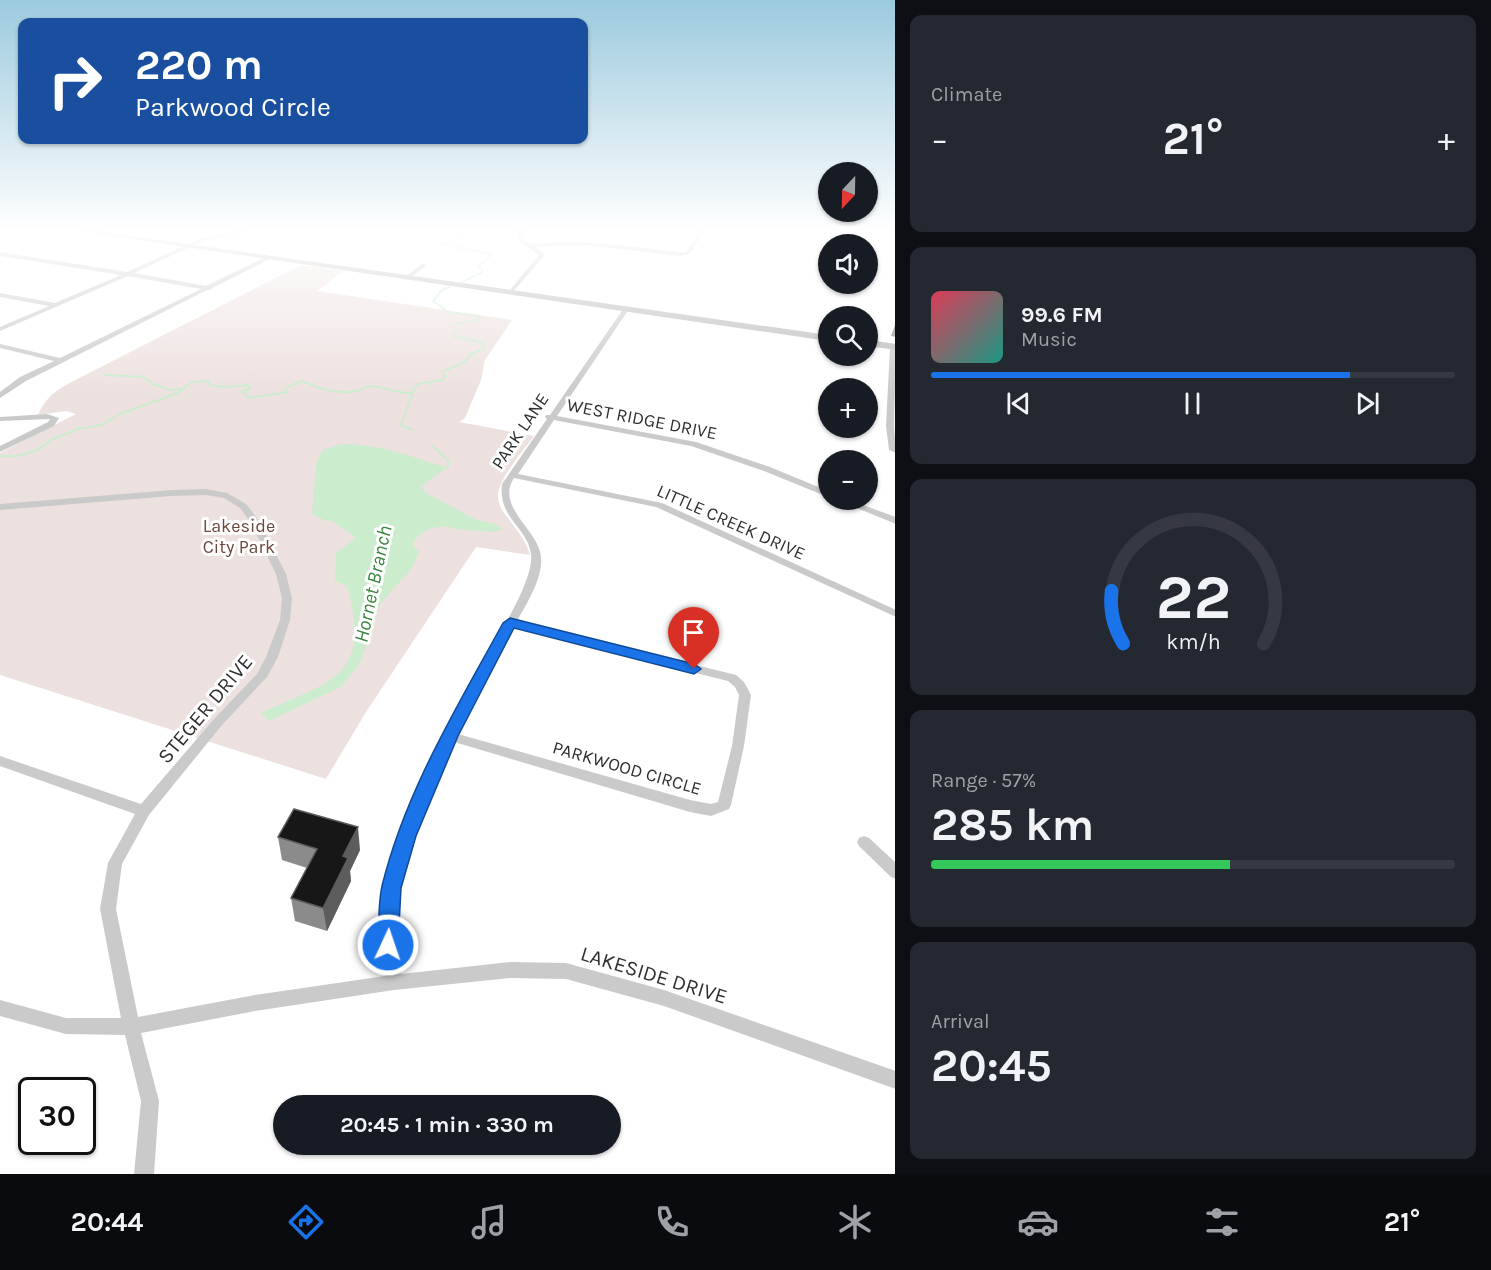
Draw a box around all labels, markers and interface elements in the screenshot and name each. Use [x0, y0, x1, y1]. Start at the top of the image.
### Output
text: 220 m [135, 40, 263, 90]
icon: right [36, 42, 114, 120]
text: Climate [931, 83, 1002, 106]
text: Parkwood Circle [135, 91, 331, 123]
text: 21° [1163, 113, 1223, 165]
text: − [931, 120, 948, 158]
text: + [1438, 120, 1455, 158]
north arrow [818, 162, 878, 222]
map controls [818, 162, 878, 510]
button: sound [818, 234, 878, 294]
text: 99.6 FM [1021, 302, 1103, 328]
button: search [818, 306, 878, 366]
text: Music [1021, 328, 1077, 351]
button: + [818, 378, 878, 438]
icon: previous [1002, 387, 1035, 420]
icon: pause [1176, 387, 1209, 420]
icon: next [1351, 387, 1384, 420]
street label: PARK LANE [487, 389, 553, 473]
street label: WEST RIDGE DRIVE [565, 394, 719, 444]
button: − [818, 450, 878, 510]
street label: LITTLE CREEK DRIVE [653, 479, 809, 565]
park label: Lakeside City Park [203, 515, 275, 558]
water label: Hornet Branch [349, 523, 397, 645]
text: 22 [1155, 561, 1231, 634]
pin [668, 607, 719, 669]
icon: arrive [677, 616, 710, 649]
text: km/h [1166, 629, 1220, 654]
street label: STEGER DRIVE [153, 650, 257, 768]
street label: PARKWOOD CIRCLE [550, 736, 704, 800]
text: Range · 57% [931, 769, 1036, 792]
text: 285 km [931, 799, 1094, 851]
position arrow [356, 913, 420, 977]
street label: LAKESIDE DRIVE [578, 941, 730, 1009]
text: Arrival [931, 1010, 990, 1033]
text: 20:45 [931, 1040, 1052, 1092]
speed limit sign: 30 [18, 1077, 96, 1155]
text: 20:45 · 1 min · 330 m [340, 1112, 554, 1138]
icon: directions [285, 1201, 327, 1243]
icon: music [468, 1201, 510, 1243]
icon: phone [651, 1201, 693, 1243]
icon: climate [834, 1201, 876, 1243]
icon: car [1017, 1201, 1059, 1243]
icon: filters [1201, 1201, 1243, 1243]
text: 20:44 [71, 1206, 143, 1238]
text: 21° [1384, 1206, 1420, 1238]

